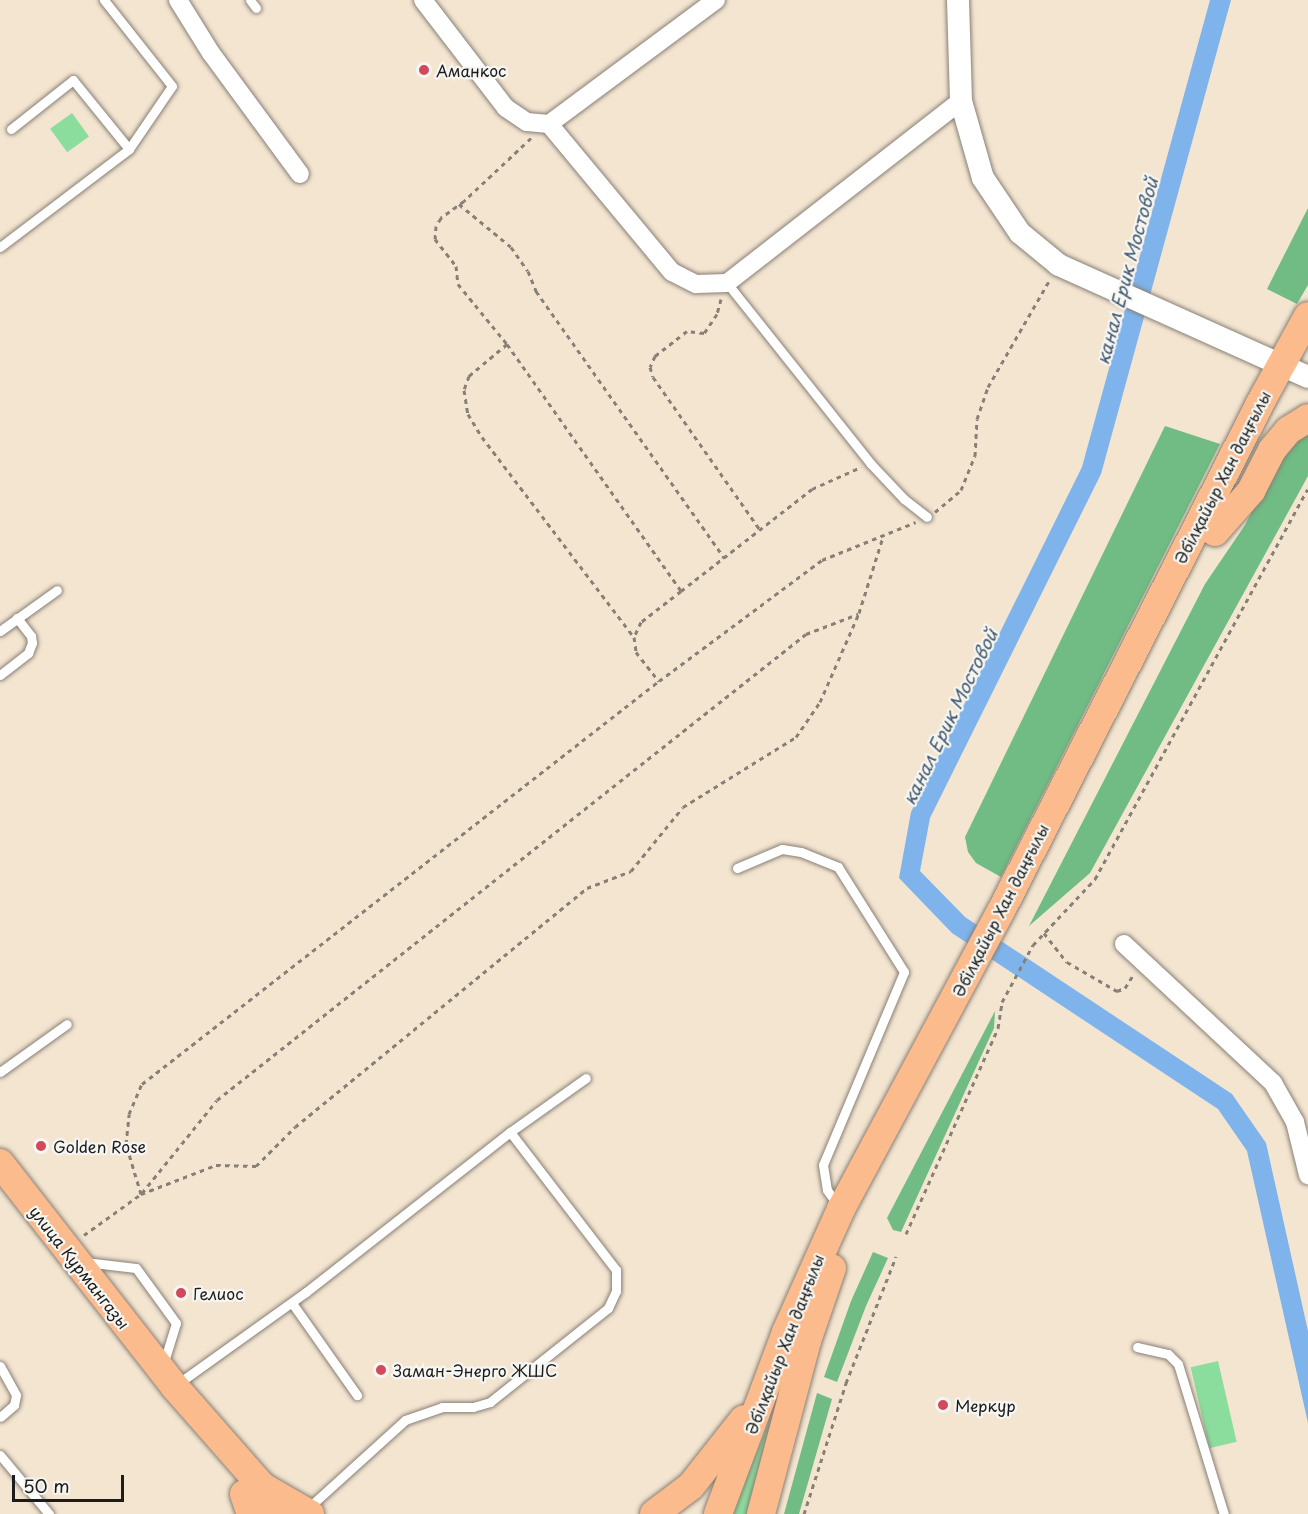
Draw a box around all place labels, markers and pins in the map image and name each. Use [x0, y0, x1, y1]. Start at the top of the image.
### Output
place label: Аманкос [436, 60, 506, 80]
marker: Аманкос [417, 63, 431, 77]
place label: Golden Rose [53, 1136, 146, 1156]
marker: Golden Rose [34, 1139, 48, 1153]
place label: Гелиос [193, 1283, 244, 1303]
marker: Гелиос [174, 1286, 188, 1300]
place label: Заман-Энерго ЖШС [393, 1360, 558, 1380]
marker: Заман-Энерго ЖШС [374, 1363, 388, 1377]
place label: Меркур [955, 1395, 1016, 1415]
marker: Меркур [936, 1398, 950, 1412]

